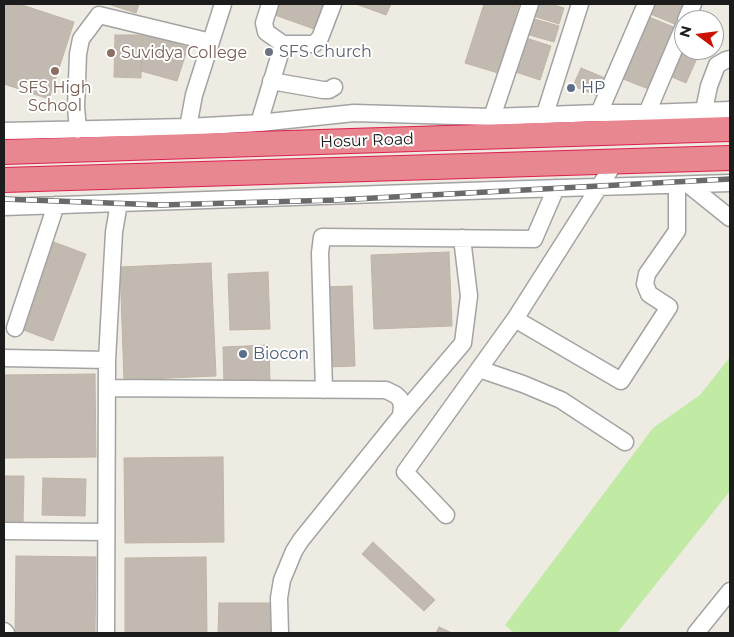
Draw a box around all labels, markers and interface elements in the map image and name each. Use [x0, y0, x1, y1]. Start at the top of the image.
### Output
north arrow [674, 10, 724, 60]
text: N [675, 24, 696, 39]
place label: SFS Church [279, 42, 372, 62]
place label: Suvidya College [121, 43, 247, 63]
marker: SFS Church [263, 46, 275, 58]
marker: Suvidya College [105, 47, 117, 59]
marker: SFS High School [49, 65, 61, 77]
place label: SFS High School [18, 78, 92, 116]
place label: HP [581, 78, 605, 98]
marker: HP [565, 82, 577, 94]
street label: Hosur Road [320, 130, 414, 152]
place label: Biocon [253, 344, 309, 364]
marker: Biocon [237, 348, 249, 360]

